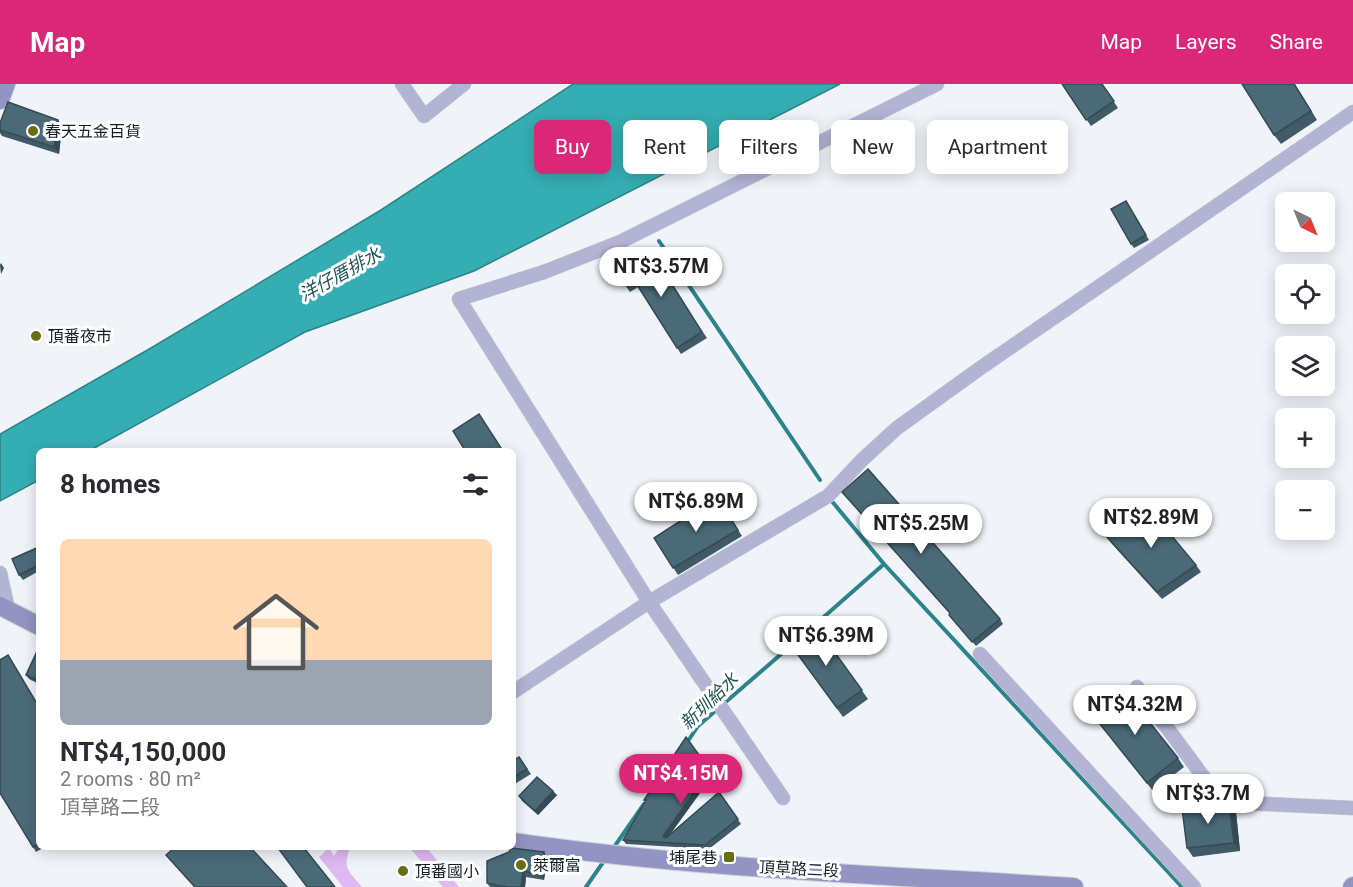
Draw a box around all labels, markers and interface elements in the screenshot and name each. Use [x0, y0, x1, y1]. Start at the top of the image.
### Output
text: Map [30, 26, 85, 59]
text: Map [1100, 30, 1142, 54]
text: Layers [1175, 30, 1236, 54]
text: Share [1269, 30, 1323, 54]
chip: Buy [534, 120, 611, 174]
chip: Rent [623, 120, 707, 174]
chip: Filters [719, 120, 819, 174]
chip: New [831, 120, 915, 174]
chip: Apartment [927, 120, 1068, 174]
place label: 春天五金百貨 [45, 122, 141, 141]
marker: 春天五金百貨 [26, 124, 40, 138]
north arrow [1275, 192, 1335, 252]
map controls [1275, 192, 1335, 540]
water label: 洋仔厝排水 [296, 243, 385, 305]
pin: NT$3.57M [599, 247, 723, 298]
text: NT$3.57M [613, 254, 709, 278]
button: locate [1275, 264, 1335, 324]
place label: 頂番夜市 [48, 327, 112, 346]
marker: 頂番夜市 [29, 329, 43, 343]
button: layers [1275, 336, 1335, 396]
button: + [1275, 408, 1335, 468]
icon: filters [459, 468, 492, 501]
text: 8 homes [60, 469, 161, 499]
button: − [1275, 480, 1335, 540]
pin: NT$6.89M [634, 482, 758, 533]
text: NT$6.89M [648, 489, 744, 513]
pin: NT$2.89M [1089, 498, 1213, 549]
pin: NT$5.25M [859, 504, 983, 555]
text: NT$2.89M [1103, 505, 1199, 529]
text: NT$5.25M [873, 511, 969, 535]
icon: home [222, 578, 330, 686]
pin: NT$6.39M [764, 616, 888, 667]
text: NT$6.39M [778, 623, 874, 647]
water label: 新圳給水 [676, 668, 743, 734]
pin: NT$4.32M [1073, 685, 1197, 736]
text: NT$4.32M [1087, 692, 1183, 716]
text: NT$4,150,000 [60, 737, 226, 767]
pin: NT$4.15M [619, 754, 743, 805]
text: NT$4.15M [633, 761, 729, 785]
text: 2 rooms · 80 m² [60, 767, 201, 791]
pin: NT$3.7M [1153, 774, 1263, 825]
text: NT$3.7M [1166, 781, 1250, 805]
text: 頂草路二段 [60, 795, 160, 819]
place label: 埔尾巷 [669, 848, 717, 867]
marker: 埔尾巷 [722, 850, 736, 864]
place label: 萊爾富 [533, 856, 581, 875]
street label: 頂草路二段 [759, 857, 839, 881]
marker: 萊爾富 [514, 858, 528, 872]
place label: 頂番國小 [415, 862, 479, 881]
marker: 頂番國小 [396, 864, 410, 878]

